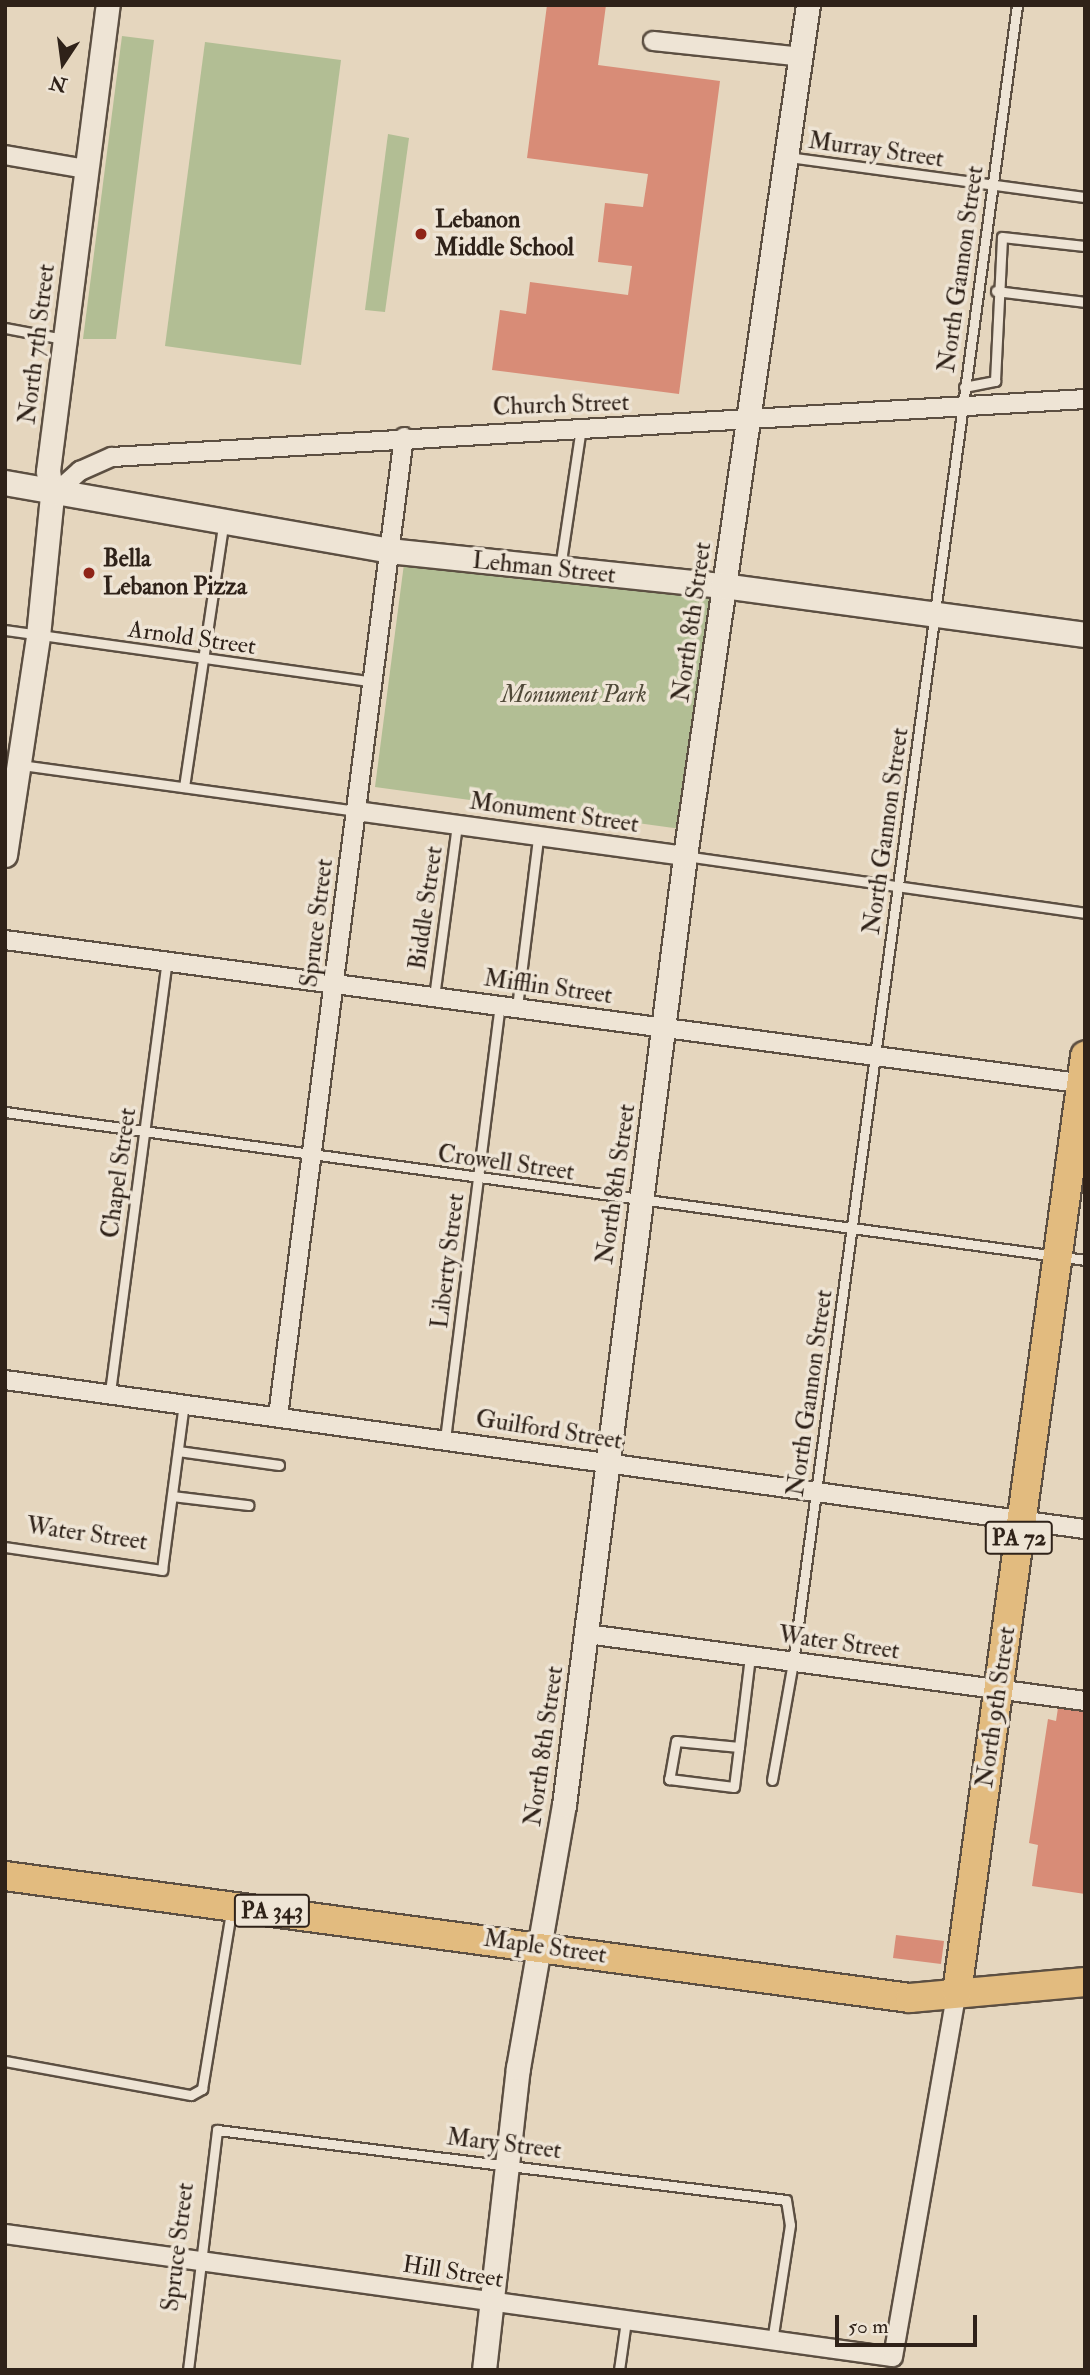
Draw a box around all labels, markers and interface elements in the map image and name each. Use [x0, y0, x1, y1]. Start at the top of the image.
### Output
north arrow [28, 28, 98, 98]
text: N [47, 70, 69, 97]
street label: Murray Street [807, 126, 945, 174]
street label: North Gannon Street [932, 164, 990, 374]
place label: Lebanon Middle School [435, 206, 574, 262]
marker: Lebanon Middle School [413, 226, 429, 242]
street label: North 7th Street [13, 262, 61, 426]
street label: Church Street [492, 388, 630, 422]
street label: North 8th Street [667, 540, 717, 704]
place label: Bella Lebanon Pizza [103, 545, 247, 601]
street label: Lehman Street [471, 546, 617, 590]
marker: Bella Lebanon Pizza [81, 565, 97, 581]
street label: Arnold Street [126, 615, 258, 661]
park label: Monument Park [501, 681, 647, 709]
street label: North Gannon Street [857, 726, 915, 936]
street label: Monument Street [468, 787, 640, 839]
street label: Biddle Street [403, 844, 449, 972]
street label: Spruce Street [295, 857, 339, 989]
street label: Mifflin Street [482, 964, 614, 1010]
street label: North 8th Street [591, 1102, 641, 1266]
street label: Chapel Street [96, 1106, 142, 1240]
street label: Crowell Street [436, 1139, 576, 1187]
street label: Liberty Street [425, 1192, 471, 1330]
street label: North Gannon Street [781, 1288, 839, 1498]
street label: Guilford Street [474, 1404, 624, 1456]
street label: Water Street [25, 1511, 149, 1557]
road number: PA 72 [984, 1518, 1054, 1558]
street label: Water Street [777, 1620, 901, 1666]
street label: North 9th Street [970, 1625, 1022, 1789]
street label: North 8th Street [519, 1664, 569, 1828]
road number: PA 343 [233, 1892, 310, 1930]
street label: Maple Street [482, 1924, 608, 1970]
street label: Mary Street [445, 2123, 563, 2165]
street label: Spruce Street [156, 2181, 200, 2313]
street label: Hill Street [401, 2250, 505, 2294]
scale bar [838, 2302, 980, 2346]
text: 50 m [848, 2313, 889, 2340]

